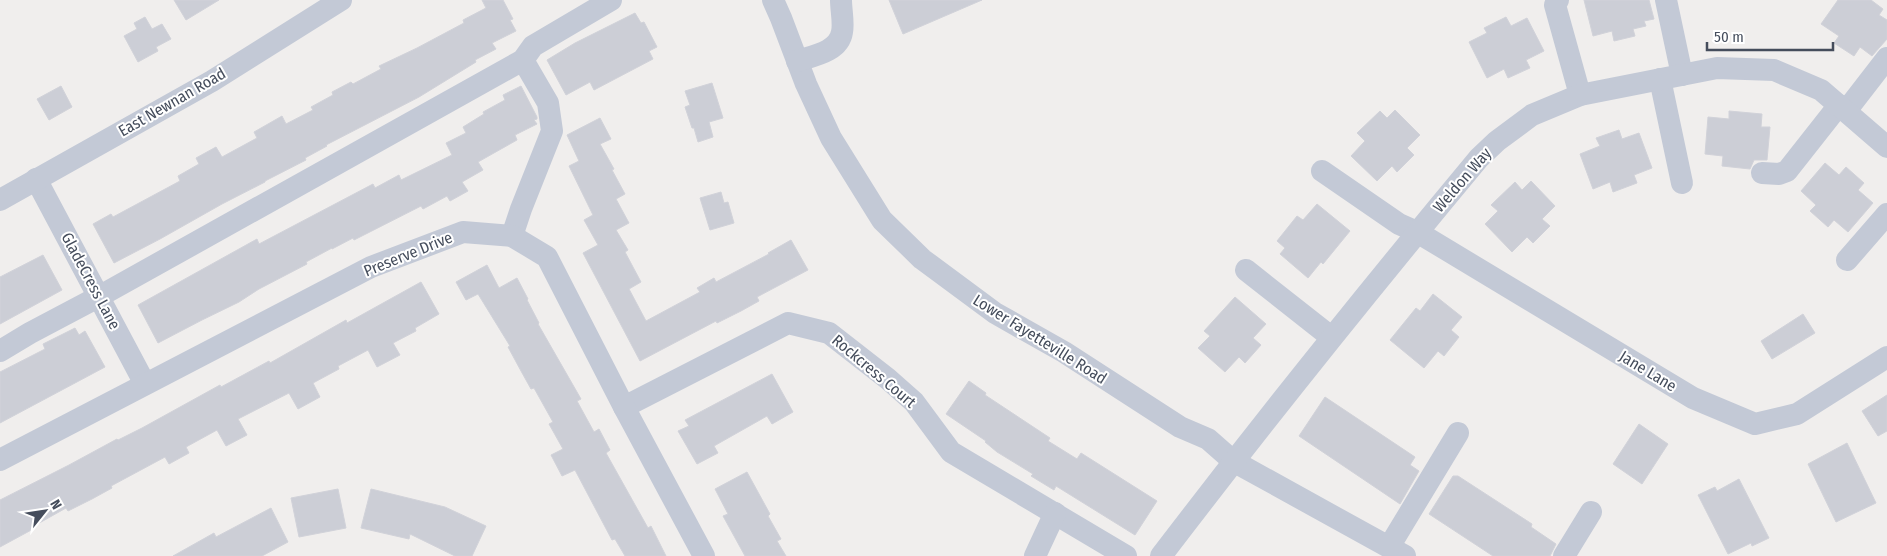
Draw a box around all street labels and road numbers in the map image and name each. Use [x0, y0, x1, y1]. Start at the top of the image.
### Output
street label: East Newnan Road [115, 64, 229, 140]
street label: Weldon Way [1429, 143, 1496, 216]
street label: Preserve Drive [361, 228, 455, 280]
street label: GladeCress Lane [57, 229, 125, 333]
street label: Lower Fayetteville Road [970, 290, 1110, 388]
street label: Rockcress Court [828, 330, 920, 412]
street label: Jane Lane [1616, 347, 1680, 396]

